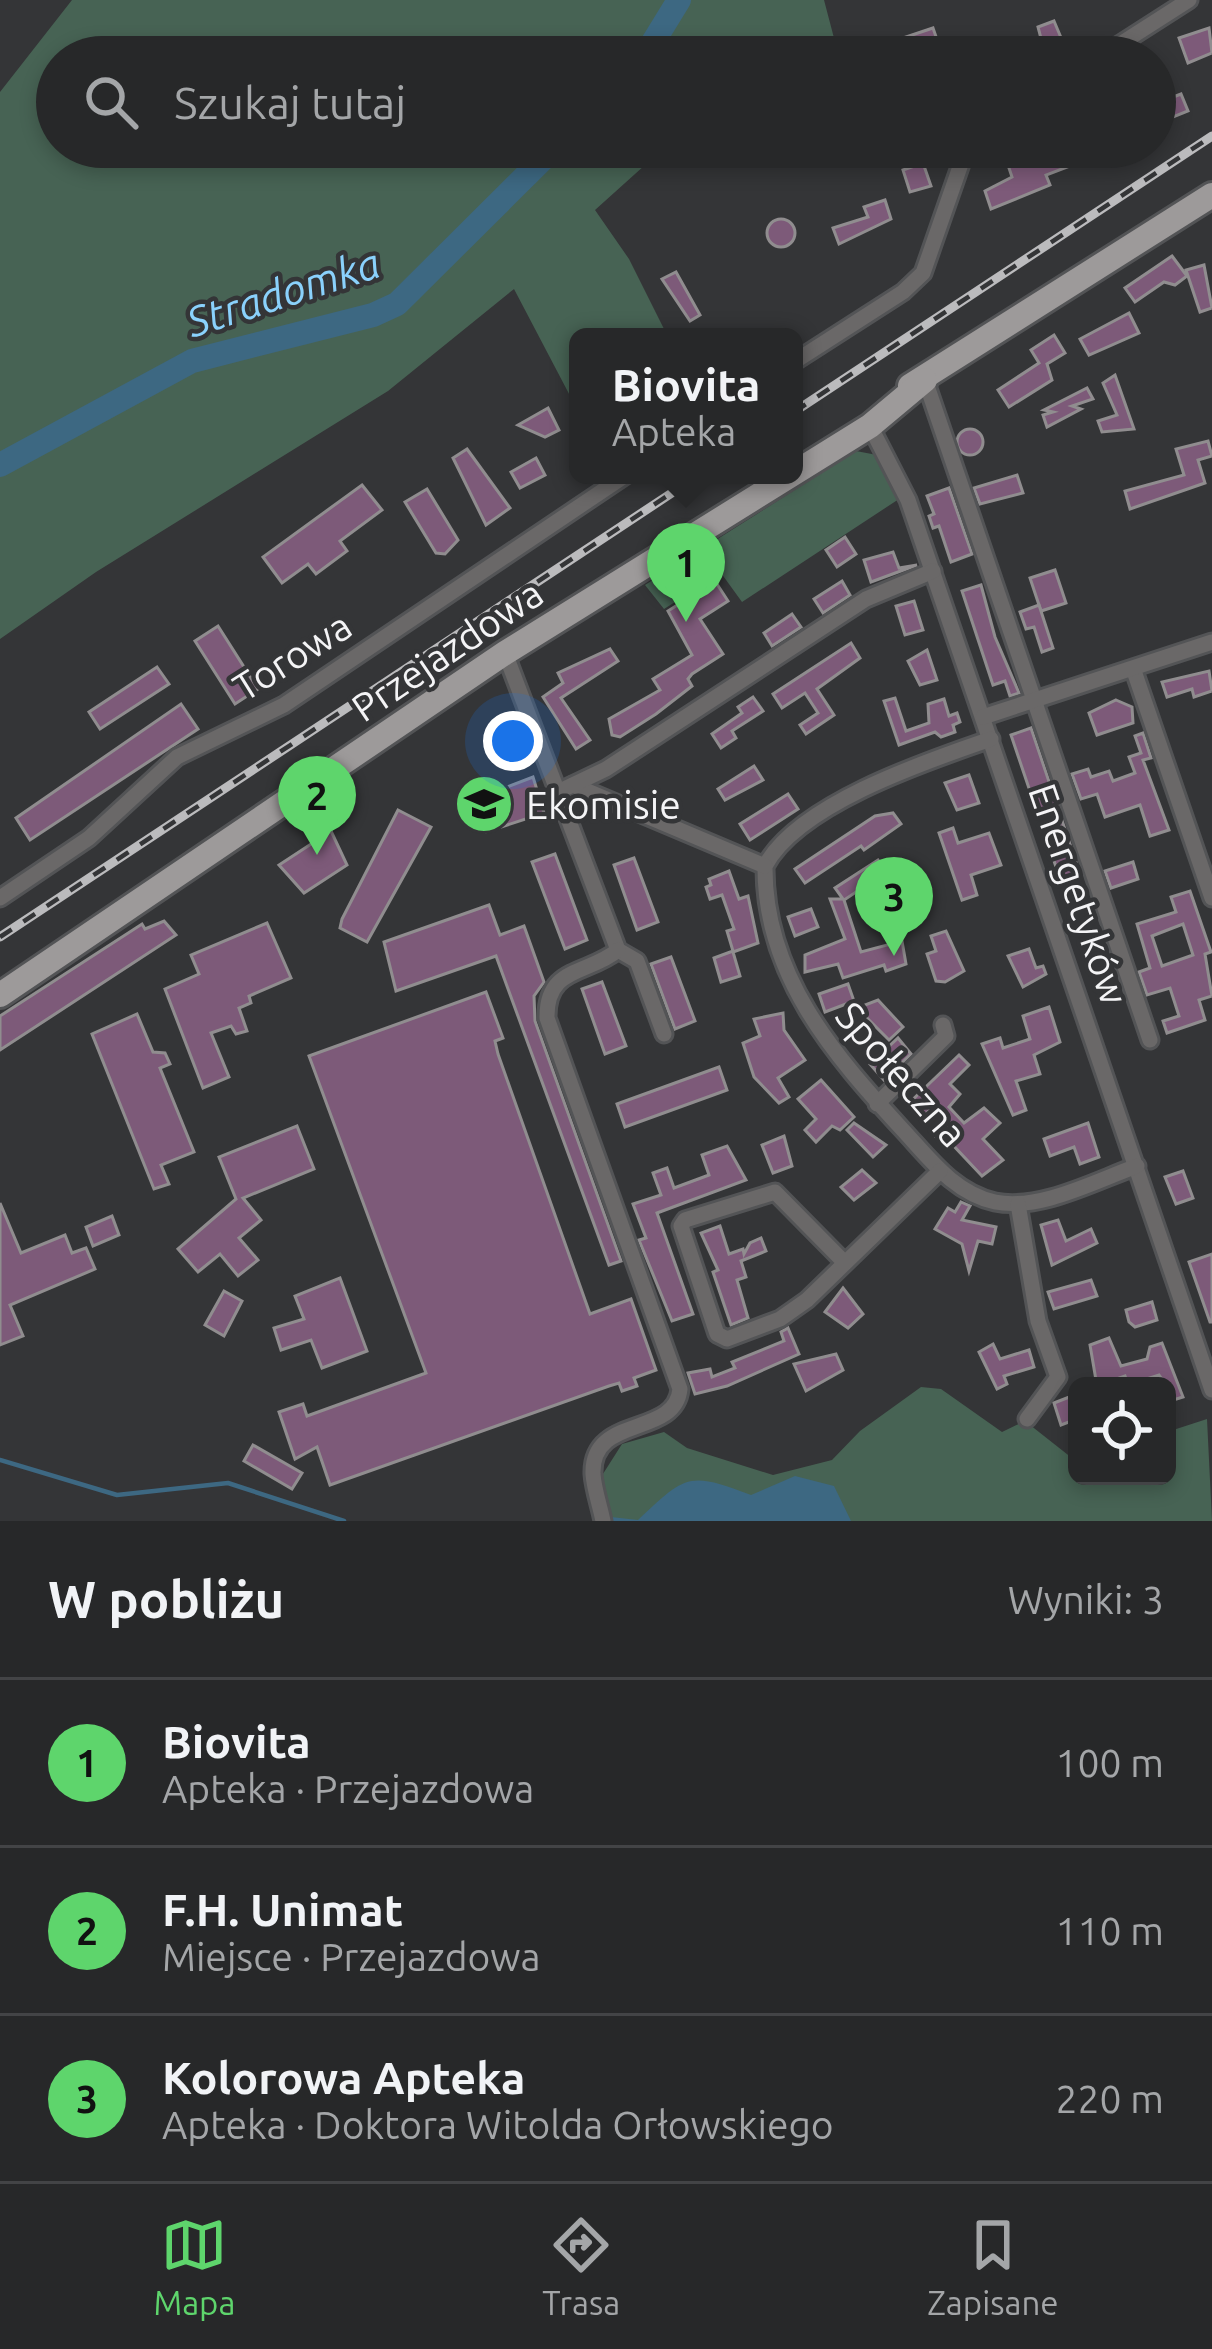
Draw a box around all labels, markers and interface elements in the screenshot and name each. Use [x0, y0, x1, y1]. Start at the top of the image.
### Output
search box [36, 36, 1176, 168]
icon: search [78, 69, 144, 135]
text: Szukaj tutaj [174, 77, 406, 128]
water label: Stradomka [179, 239, 386, 346]
popup [569, 328, 803, 484]
text: Biovita [612, 359, 760, 410]
text: Apteka [612, 410, 736, 453]
pin: 1 [647, 523, 725, 622]
street label: Przejazdowa [344, 571, 550, 729]
street label: Torowa [225, 603, 359, 709]
your location [483, 711, 543, 771]
pin: 2 [278, 756, 356, 855]
school or university icon: Ekomisie [453, 773, 515, 835]
street label: Energetyków [1021, 778, 1137, 1010]
place label: Ekomisie [526, 783, 681, 826]
pin: 3 [855, 857, 933, 956]
street label: Społeczna [828, 993, 976, 1155]
map controls [1068, 1377, 1176, 1485]
button: locate [1068, 1377, 1176, 1485]
text: W pobliżu [48, 1570, 284, 1628]
text: Wyniki: 3 [1008, 1578, 1164, 1621]
text: Biovita [162, 1716, 311, 1767]
text: 1 [76, 1741, 98, 1784]
text: 100 m [1055, 1741, 1164, 1784]
text: Apteka · Przejazdowa [162, 1767, 534, 1810]
text: F.H. Unimat [162, 1884, 403, 1935]
text: 2 [76, 1909, 98, 1952]
text: 110 m [1055, 1909, 1164, 1952]
text: Miejsce · Przejazdowa [162, 1935, 541, 1978]
text: Kolorowa Apteka [162, 2052, 526, 2103]
text: 3 [76, 2077, 98, 2120]
text: 220 m [1055, 2077, 1164, 2120]
text: Apteka · Doktora Witolda Orłowskiego [162, 2103, 834, 2146]
tab: Mapa [153, 2212, 235, 2321]
tab: Trasa [542, 2212, 620, 2321]
tab: Zapisane [927, 2212, 1059, 2321]

